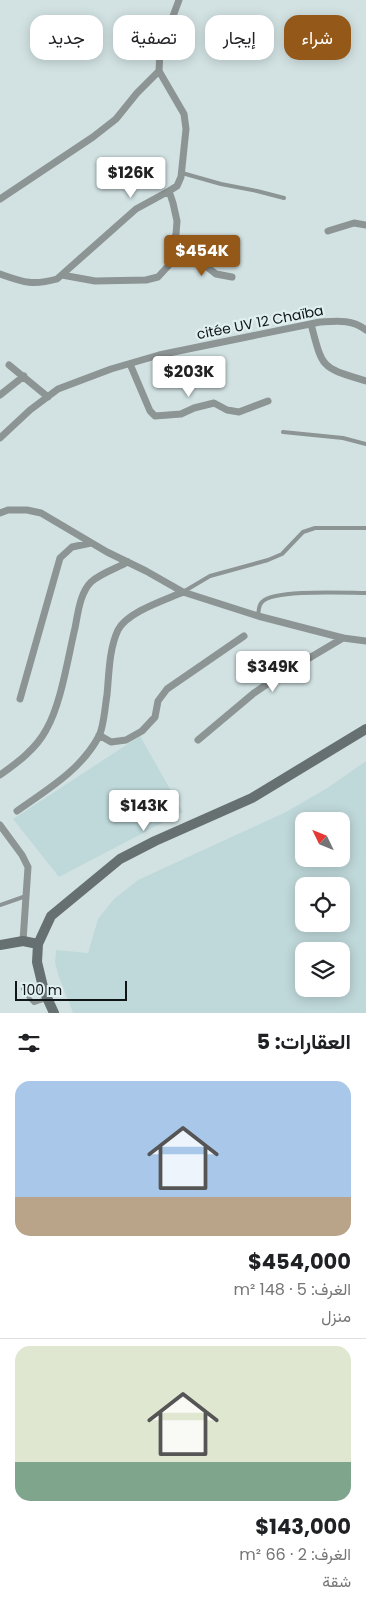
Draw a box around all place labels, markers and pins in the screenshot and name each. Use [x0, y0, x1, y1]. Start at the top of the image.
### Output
pin: $126K [96, 156, 166, 199]
pin: $454K [167, 234, 237, 277]
pin: $203K [154, 356, 224, 398]
pin: $349K [238, 650, 308, 693]
pin: $143K [109, 790, 179, 832]

